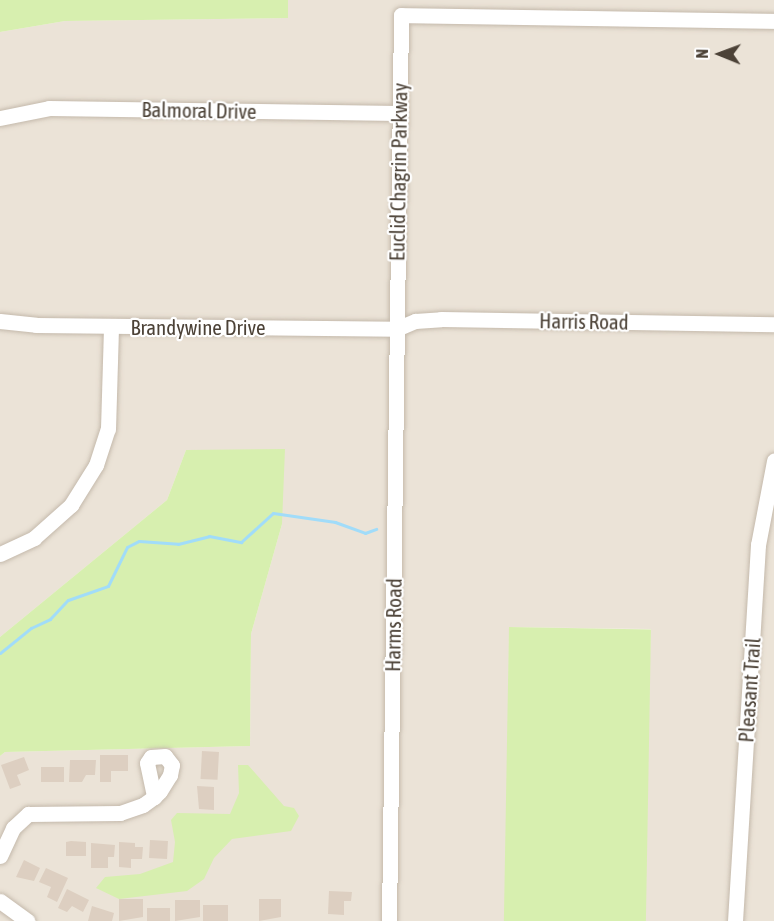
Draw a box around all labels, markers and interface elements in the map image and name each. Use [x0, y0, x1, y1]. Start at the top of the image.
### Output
north arrow [690, 24, 750, 84]
text: N [693, 49, 711, 59]
street label: Euclid Chagrin Parkway [384, 83, 412, 261]
street label: Balmoral Drive [141, 96, 257, 124]
street label: Harris Road [539, 308, 629, 334]
street label: Brandywine Drive [130, 314, 266, 340]
street label: Harms Road [380, 578, 406, 672]
street label: Pleasant Trail [733, 637, 765, 743]

